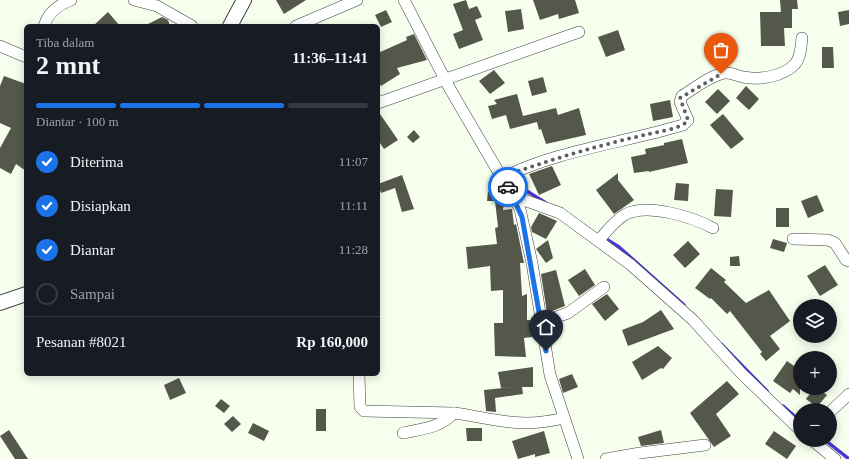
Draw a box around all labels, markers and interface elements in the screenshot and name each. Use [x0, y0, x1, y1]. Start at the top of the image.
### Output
pin [704, 33, 738, 74]
text: Tiba dalam [36, 35, 94, 50]
icon: bag [710, 39, 732, 61]
text: 11:36–11:41 [292, 50, 368, 66]
text: 2 mnt [36, 51, 100, 80]
text: Diantar · 100 m [36, 114, 119, 129]
icon: check [36, 151, 58, 173]
text: Diterima [70, 154, 123, 170]
text: 11:07 [339, 154, 368, 169]
courier [488, 167, 528, 207]
icon: car [497, 176, 519, 198]
icon: check [36, 195, 58, 217]
text: Disiapkan [70, 198, 131, 214]
text: 11:11 [339, 198, 368, 213]
icon: check [36, 239, 58, 261]
text: Diantar [70, 242, 115, 258]
text: 11:28 [339, 242, 368, 257]
text: Sampai [70, 286, 115, 302]
map controls [793, 299, 837, 447]
button: layers [793, 299, 837, 343]
pin [529, 310, 563, 351]
icon: home [535, 316, 557, 338]
text: Pesanan #8021 [36, 334, 126, 350]
text: Rp 160,000 [296, 334, 368, 350]
button: + [793, 351, 837, 395]
button: − [793, 403, 837, 447]

